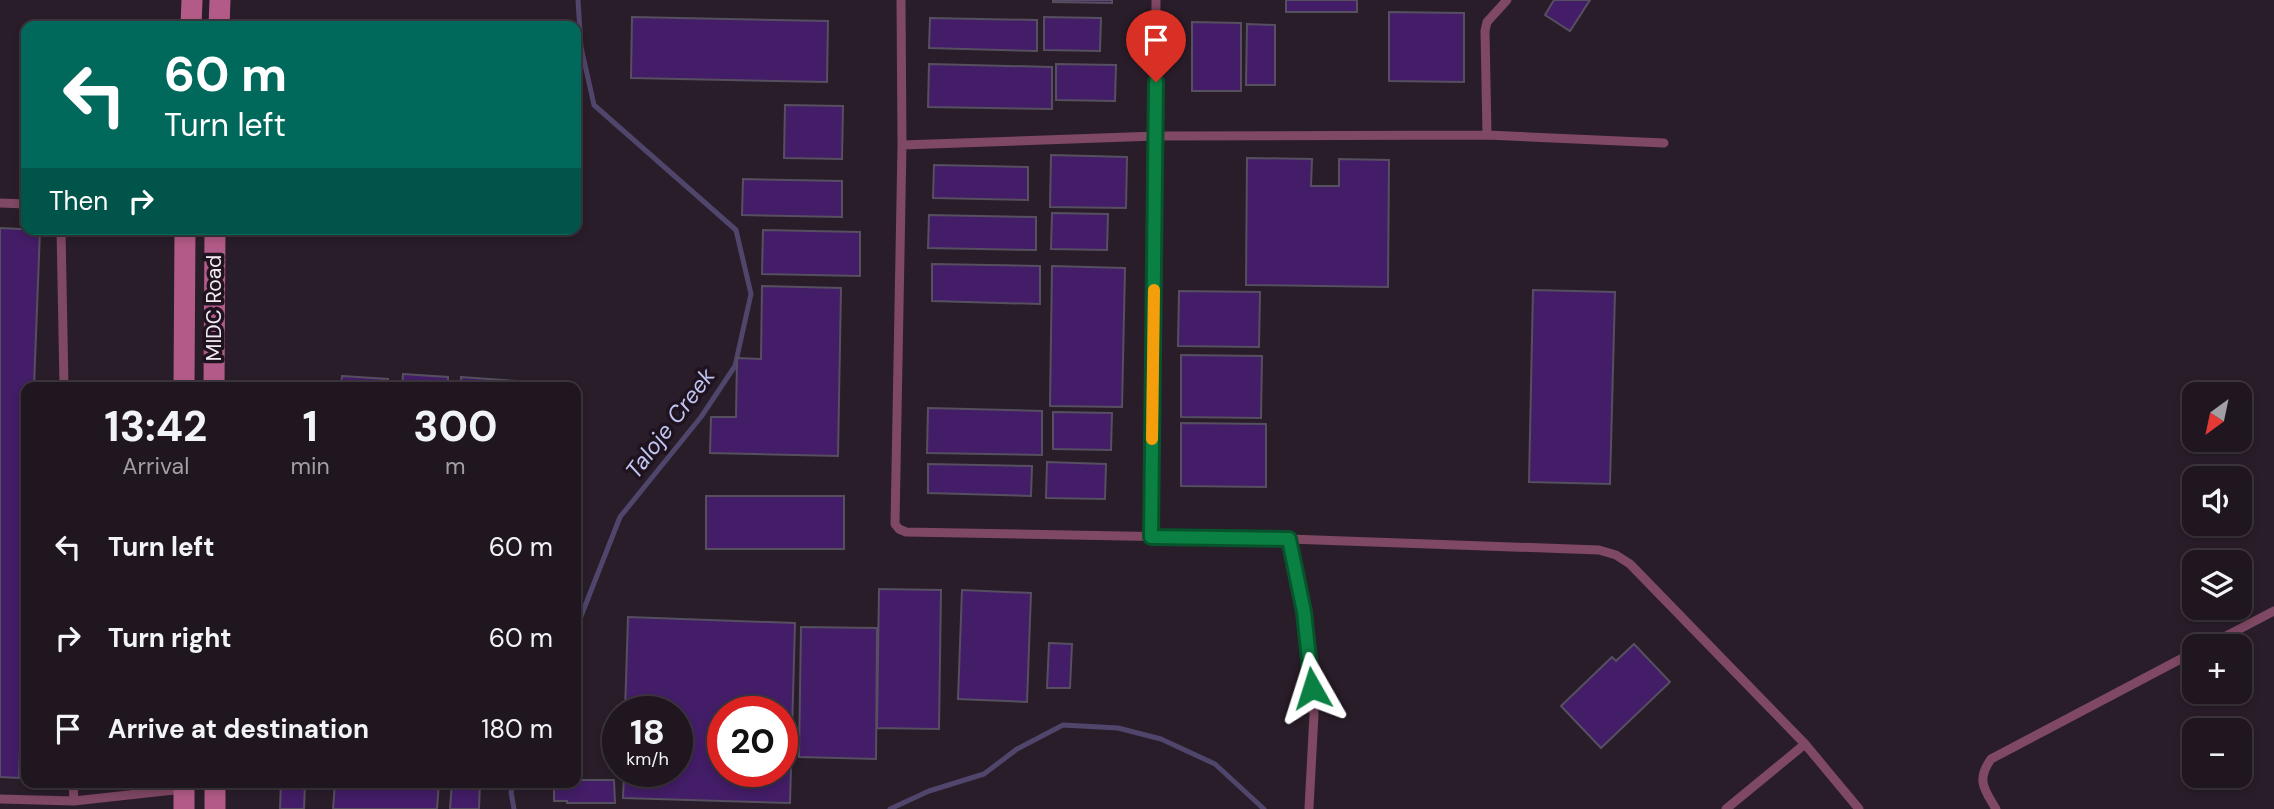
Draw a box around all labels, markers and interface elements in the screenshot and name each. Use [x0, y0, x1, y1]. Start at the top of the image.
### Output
pin [1126, 10, 1186, 82]
icon: arrive [1137, 21, 1175, 59]
text: 60 m [164, 42, 287, 106]
icon: left [49, 49, 140, 140]
text: Turn left [164, 104, 286, 146]
icon: right [122, 182, 160, 220]
text: Then [49, 184, 108, 218]
street label: MIDC Road [200, 255, 228, 361]
water label: Taloje Creek [619, 361, 722, 484]
north arrow [2182, 382, 2252, 452]
map controls [2182, 382, 2252, 788]
text: 13:42 [104, 399, 207, 454]
text: 1 [303, 399, 318, 454]
text: 300 [413, 399, 498, 454]
text: Arrival [122, 451, 189, 481]
text: min [291, 451, 330, 481]
text: m [445, 451, 466, 481]
button: sound [2182, 466, 2252, 536]
icon: left [49, 528, 87, 566]
text: Turn left [108, 530, 215, 564]
text: 60 m [489, 530, 553, 564]
button: layers [2182, 550, 2252, 620]
icon: right [49, 619, 87, 657]
text: Turn right [108, 621, 232, 655]
text: 60 m [489, 621, 553, 655]
button: + [2182, 634, 2252, 704]
position arrow [1275, 651, 1349, 725]
speed limit sign: 20 [707, 696, 798, 787]
text: 18 [630, 709, 665, 755]
icon: arrive [49, 710, 87, 748]
text: Arrive at destination [108, 712, 369, 746]
text: 180 m [481, 712, 553, 746]
button: − [2182, 718, 2252, 788]
text: km/h [626, 747, 669, 771]

